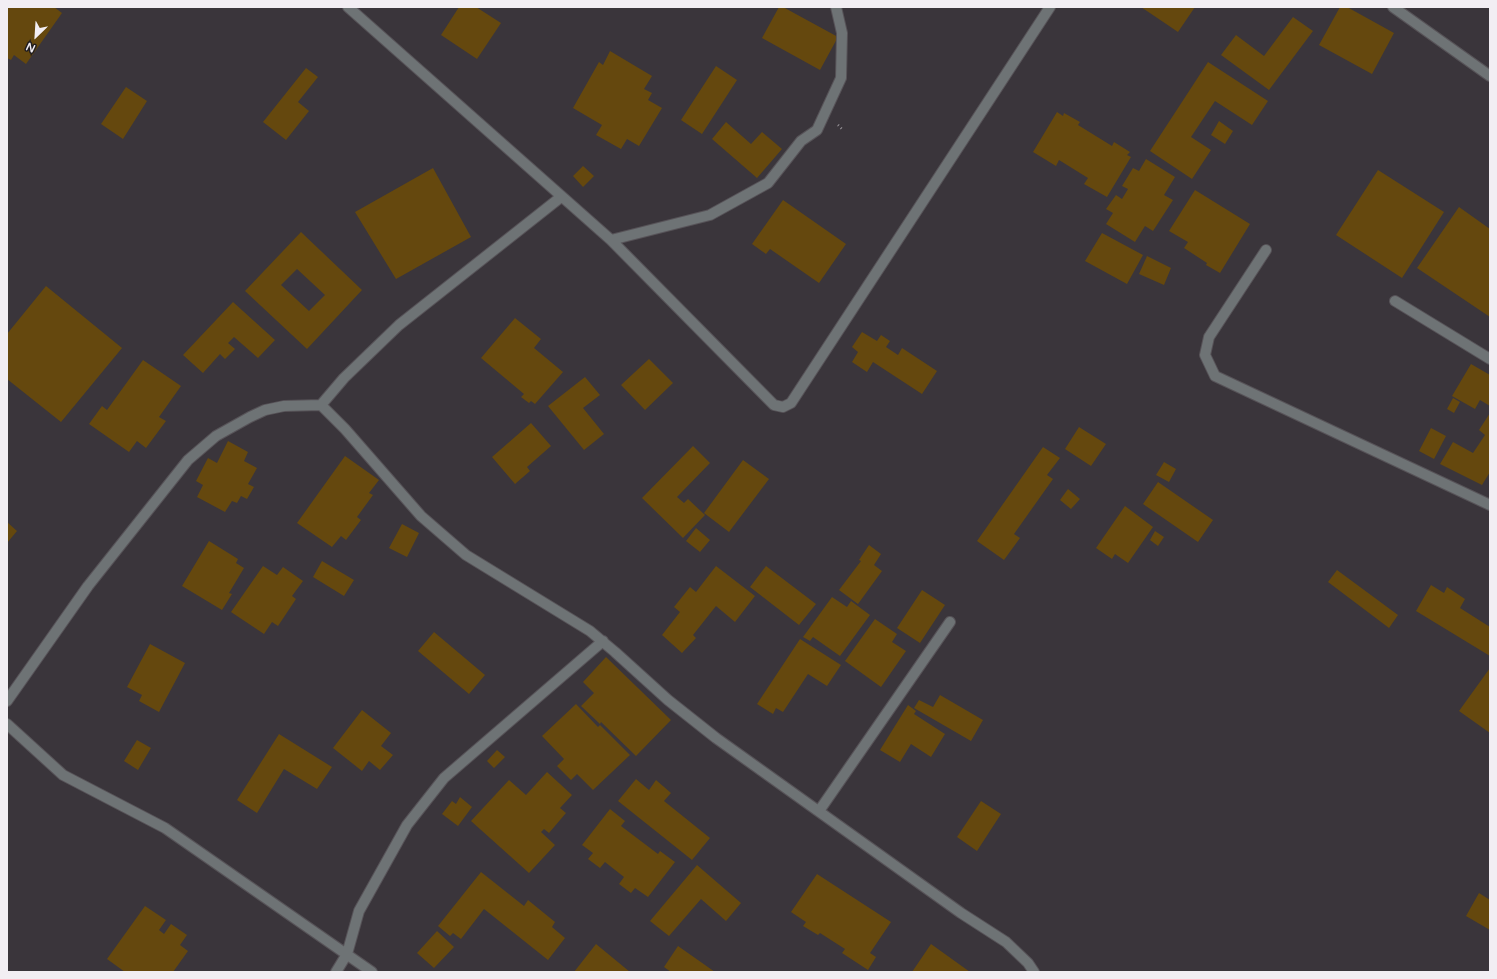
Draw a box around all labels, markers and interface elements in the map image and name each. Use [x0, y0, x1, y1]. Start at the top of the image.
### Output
north arrow [16, 16, 56, 56]
text: N [24, 40, 37, 55]

